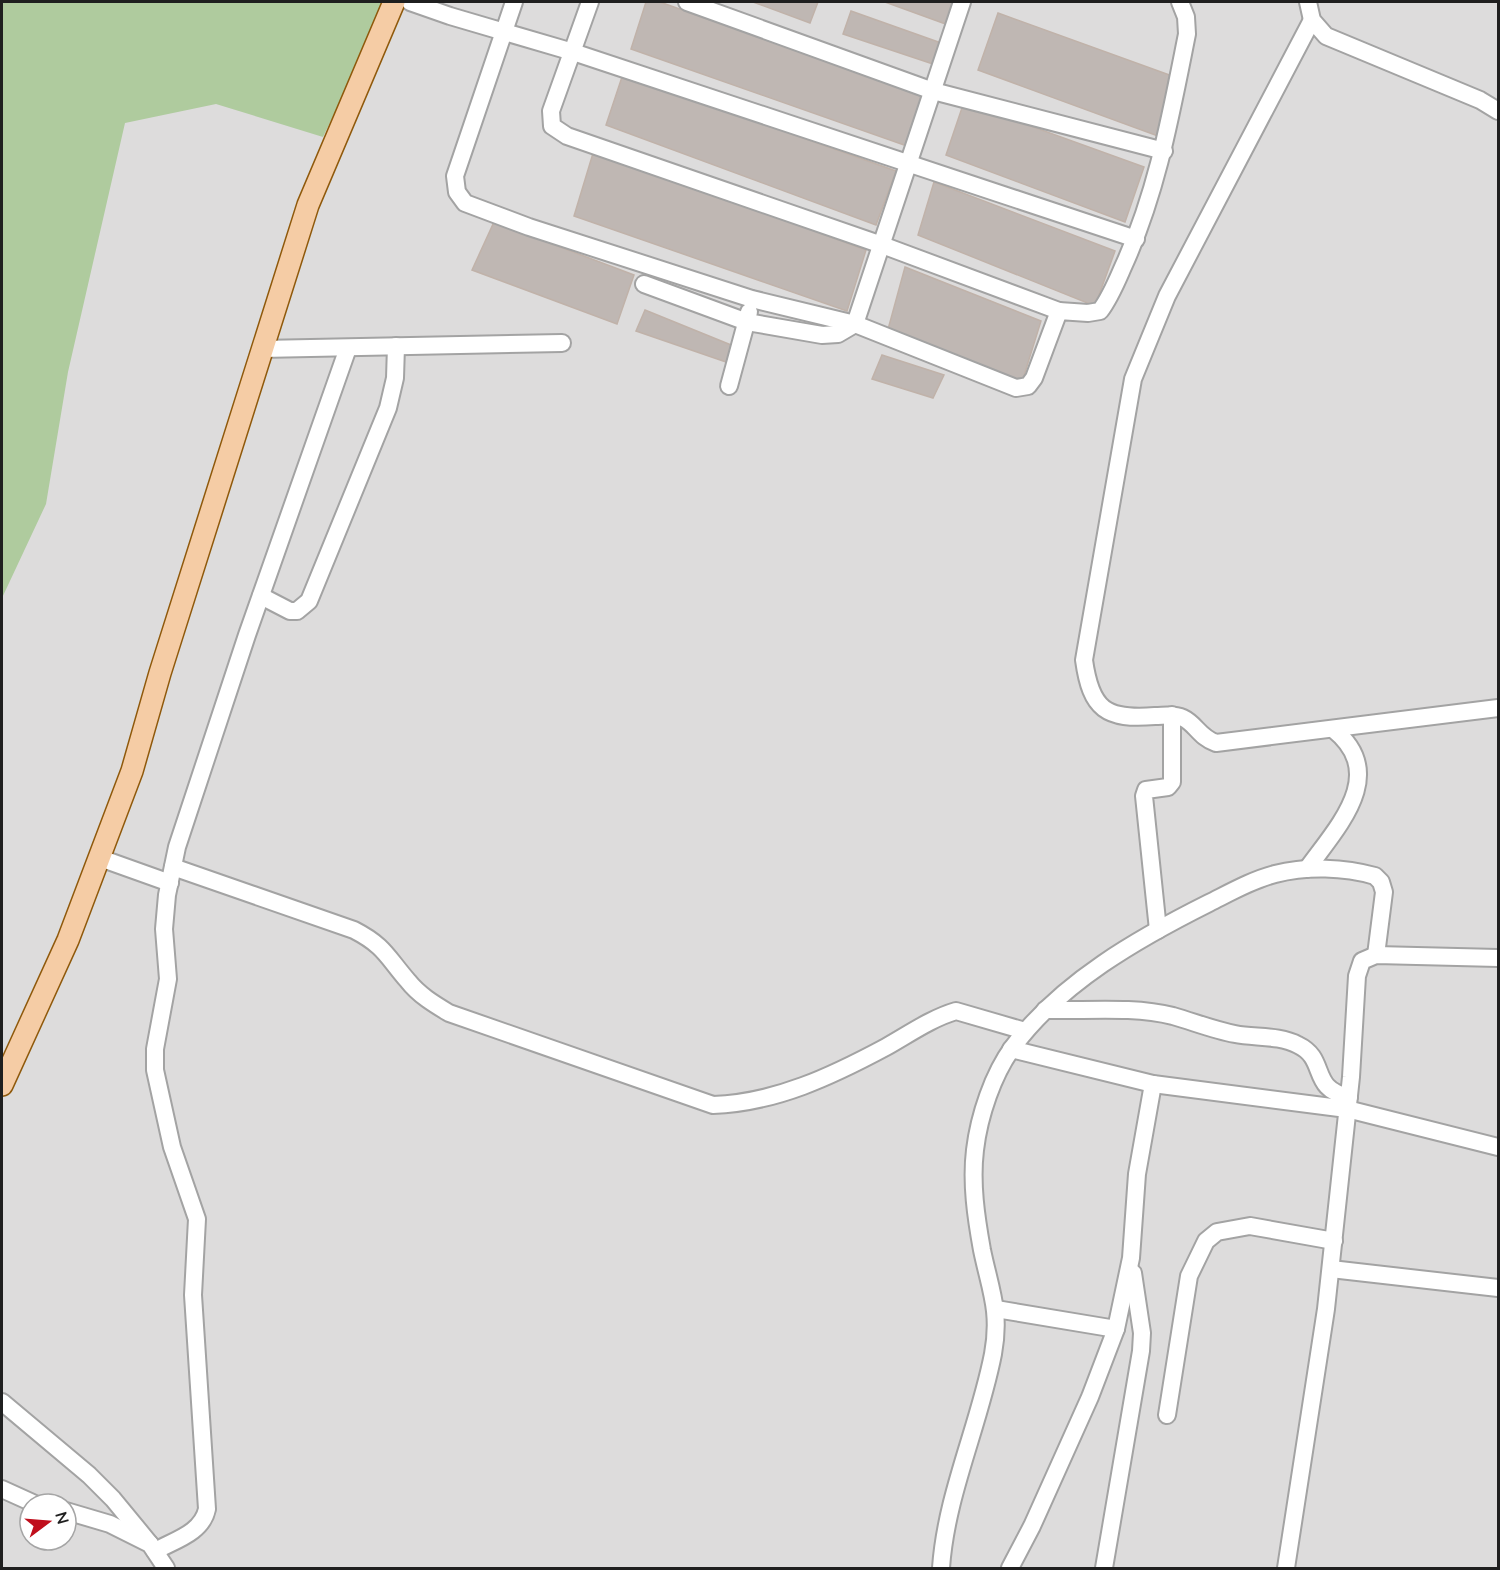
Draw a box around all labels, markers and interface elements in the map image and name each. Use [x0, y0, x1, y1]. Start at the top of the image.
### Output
north arrow [18, 1492, 78, 1552]
text: N [49, 1509, 74, 1527]

